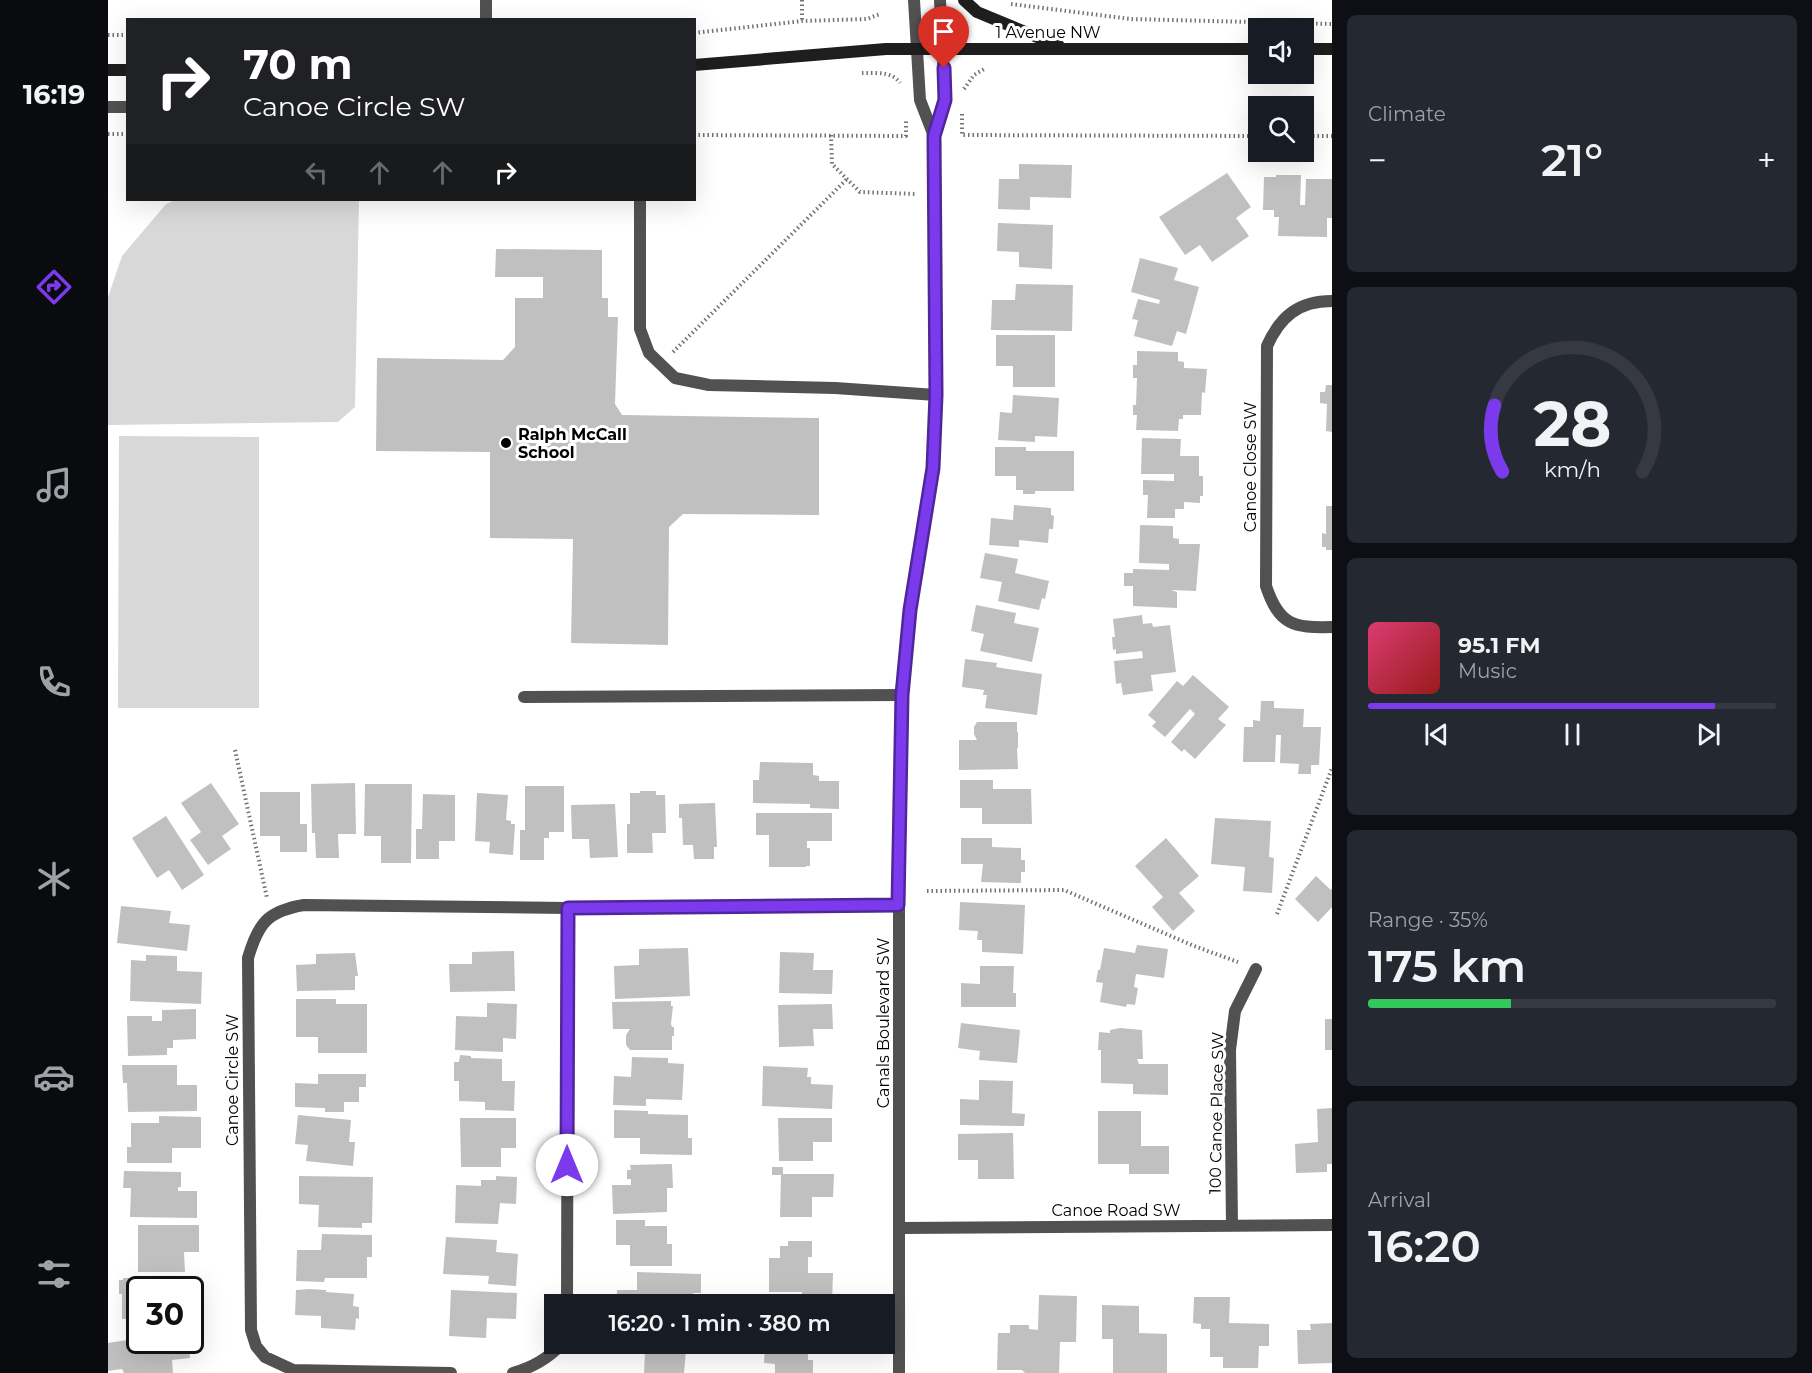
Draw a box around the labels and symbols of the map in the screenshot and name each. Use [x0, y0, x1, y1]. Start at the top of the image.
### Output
pin [918, 6, 969, 68]
street label: 1 Avenue NW [995, 23, 1101, 42]
street label: Canoe Close SW [1241, 402, 1260, 532]
place label: Ralph McCall School [518, 425, 627, 462]
marker: Ralph McCall School [499, 436, 513, 450]
street label: Canals Boulevard SW [874, 938, 893, 1108]
street label: Canoe Circle SW [223, 1014, 242, 1146]
street label: 100 Canoe Place SW [1206, 1032, 1227, 1194]
position arrow [535, 1133, 599, 1197]
street label: Canoe Road SW [1051, 1201, 1181, 1220]
speed limit sign: 30 [126, 1276, 204, 1354]

